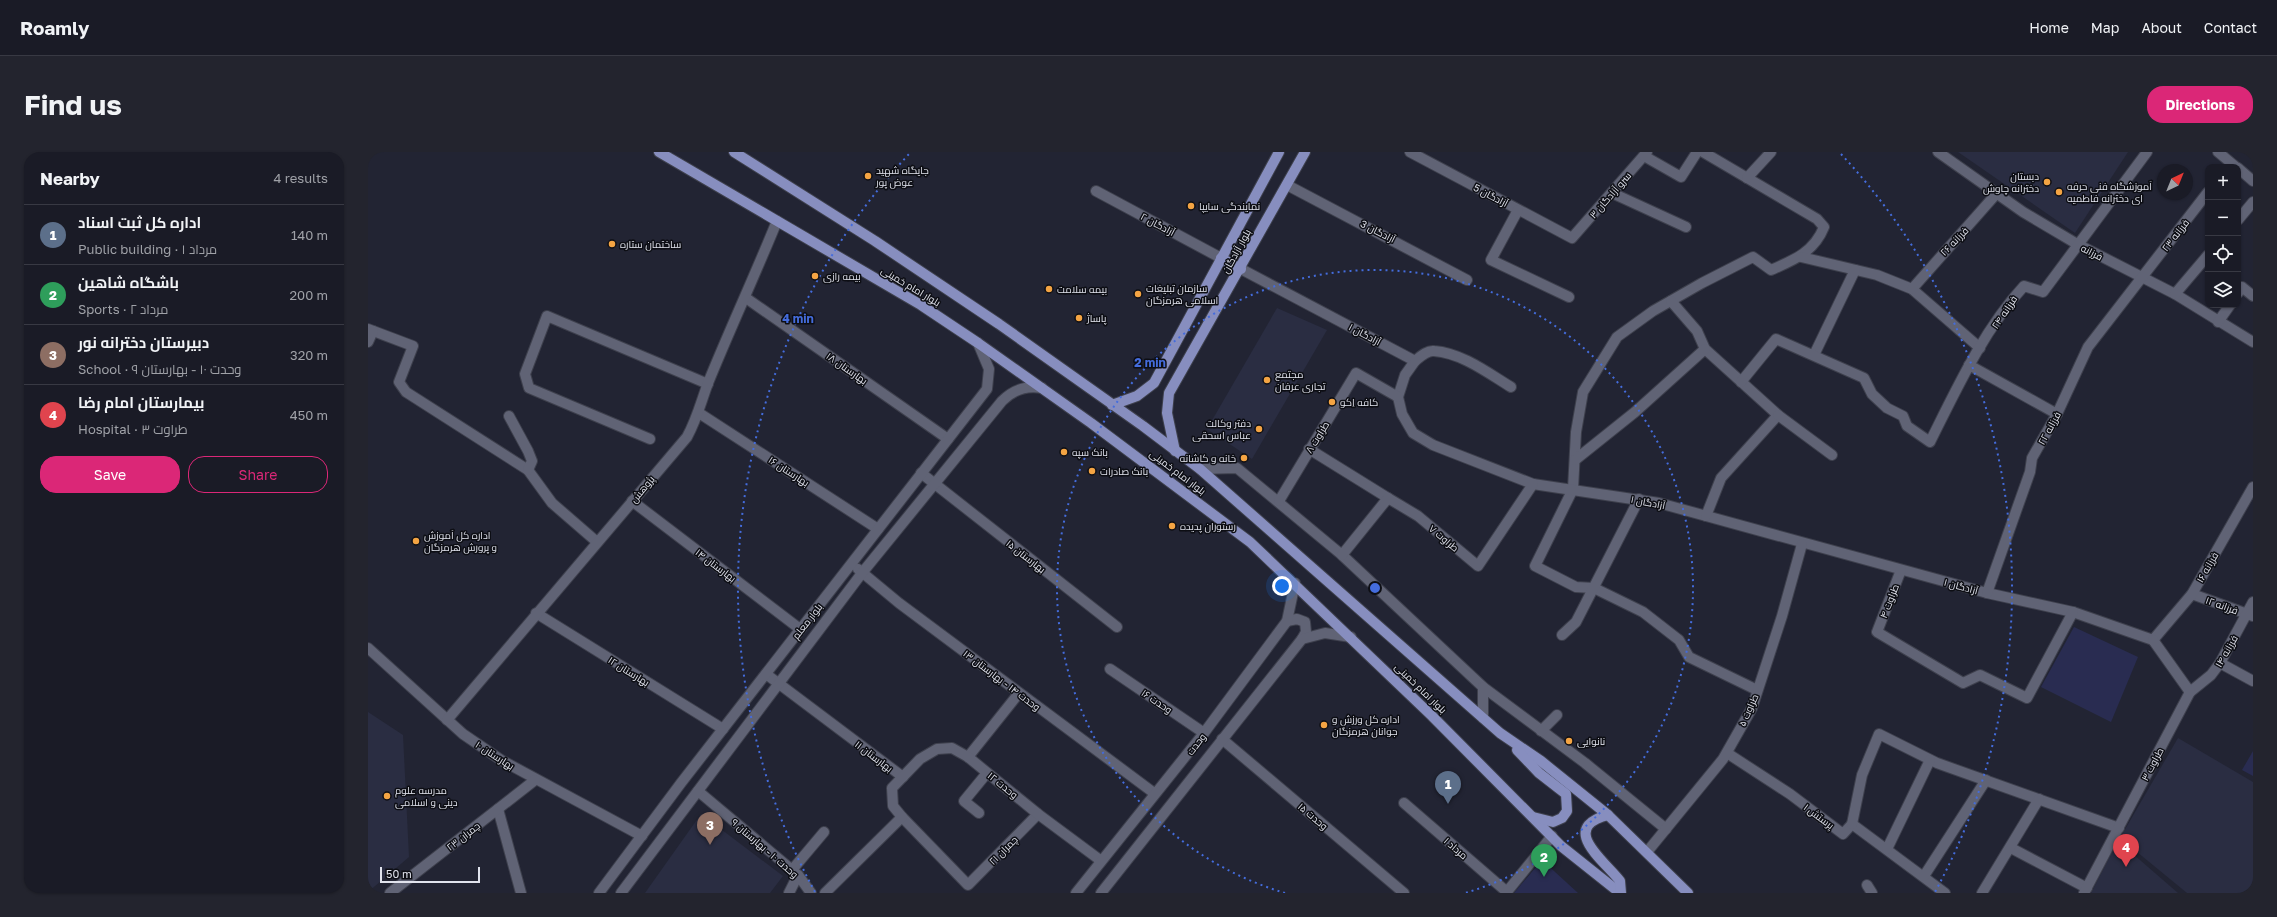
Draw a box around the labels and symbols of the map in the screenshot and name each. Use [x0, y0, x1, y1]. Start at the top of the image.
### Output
place label: جایگاه شهید عوض پور [875, 164, 929, 189]
north arrow [2157, 164, 2193, 200]
street label: سرو آزادگان ۳ [1587, 169, 1634, 221]
place label: دبستان دخترانه چاوش [1983, 170, 2039, 195]
marker: جایگاه شهید عوض پور [863, 171, 873, 181]
marker: دبستان دخترانه چاوش [2042, 177, 2052, 187]
place label: آموزشگاه فنی حرفه ای دخترانه فاطمیه [2067, 180, 2152, 205]
street label: آزادگان 5 [1471, 181, 1511, 210]
marker: آموزشگاه فنی حرفه ای دخترانه فاطمیه [2054, 187, 2064, 197]
place label: نمایندگی سایپا [1199, 200, 1260, 213]
marker: نمایندگی سایپا [1186, 201, 1196, 211]
street label: آزادگان ۲ [1138, 210, 1177, 239]
street label: آزادگان 3 [1358, 217, 1398, 246]
street label: فرزانه ۲۳ [2159, 217, 2191, 253]
street label: فرزانه ۲۶ [1937, 224, 1971, 258]
street label: بلوار آزادگان [1219, 227, 1254, 276]
place label: ساختمان ستاره [620, 238, 681, 251]
marker: ساختمان ستاره [607, 239, 617, 249]
street label: فرزانه [2079, 241, 2105, 263]
street label: بلوار امام خمینی [878, 264, 943, 310]
place label: بیمه رازی [823, 270, 861, 283]
marker: بیمه رازی [810, 271, 820, 281]
place label: سازمان تبلیغات اسلامی هرمزگان [1146, 282, 1218, 307]
place label: بیمه سلامت [1057, 283, 1107, 295]
marker: بیمه سلامت [1044, 284, 1054, 294]
marker: سازمان تبلیغات اسلامی هرمزگان [1133, 289, 1143, 299]
street label: فرزانه ۲۴ [1989, 293, 2019, 331]
text: 4 min [782, 311, 814, 326]
place label: پاساژ [1086, 312, 1107, 325]
marker: پاساژ [1074, 313, 1084, 323]
street label: آزادگان ۱ [1346, 321, 1383, 348]
street label: بهارستان ۱۸ [824, 349, 870, 387]
text: 2 min [1134, 355, 1166, 370]
place label: مجتمع تجاری عرفان [1275, 368, 1326, 393]
marker: مجتمع تجاری عرفان [1262, 375, 1272, 385]
place label: کافه اِکو [1340, 396, 1378, 408]
marker: کافه اِکو [1327, 397, 1337, 407]
street label: فرزانه ۲۲ [2035, 409, 2063, 447]
place label: دفتر وکالت عباس اسحقی [1192, 417, 1251, 442]
street label: طراوت ۸ [1303, 419, 1331, 455]
marker: دفتر وکالت عباس اسحقی [1254, 424, 1264, 434]
place label: بانک سپه [1072, 446, 1108, 459]
marker: بانک سپه [1059, 447, 1069, 457]
street label: بلوار امام خمینی [1146, 447, 1208, 499]
place label: خانه و کاشانه [1180, 452, 1236, 464]
street label: بهارستان ۱۶ [766, 453, 812, 489]
marker: خانه و کاشانه [1239, 453, 1249, 463]
place label: بانک صادرات [1100, 465, 1148, 477]
marker: بانک صادرات [1087, 466, 1097, 476]
street label: پژوهش [627, 473, 658, 506]
street label: آزادگان ۱ [1630, 493, 1667, 512]
place label: رستوران پدیده [1180, 520, 1236, 533]
marker: رستوران پدیده [1167, 521, 1177, 531]
street label: طراوت ۷ [1427, 522, 1461, 554]
place label: اداره کل آموزش و پرورش هرمزگان [424, 529, 497, 554]
marker: اداره کل آموزش و پرورش هرمزگان [411, 536, 421, 546]
street label: بهارستان ۱۵ [1003, 537, 1048, 576]
street label: بهارستان ۱۴ [693, 546, 739, 585]
street label: فرزانه ۱۶ [2193, 550, 2221, 584]
your location [1272, 576, 1292, 596]
street label: آزادگان ۱ [1942, 576, 1980, 597]
centre of rings [1368, 581, 1382, 595]
street label: طراوت ۴ [1877, 582, 1901, 620]
street label: فرزانه ۱۲ [2204, 594, 2240, 616]
street label: بلوار معلم [789, 601, 826, 642]
street label: فرزانه ۱۴ [2212, 633, 2240, 669]
street label: وحدت ۱۴ - بهارستان ۱۳ [961, 647, 1043, 714]
street label: بهارستان ۱۲ [606, 654, 652, 689]
street label: بلوار امام خمینی [1391, 660, 1449, 717]
street label: وحدت ۱۶ [1139, 686, 1175, 716]
street label: طراوت ۵ [1736, 692, 1760, 728]
place label: اداره کل ورزش و جوانان هرمزگان [1332, 713, 1400, 738]
marker: اداره کل ورزش و جوانان هرمزگان [1319, 720, 1329, 730]
street label: وحدت [1184, 731, 1208, 757]
place label: نانوایی [1577, 735, 1605, 748]
marker: نانوایی [1564, 736, 1574, 746]
street label: بهارستان ۱۰ [473, 738, 517, 773]
street label: بهارستان ۱۱ [852, 738, 895, 775]
street label: طراوت ۳ [2138, 745, 2166, 783]
street label: وحدت ۱۲ [986, 769, 1020, 801]
pin: 1 [1435, 771, 1461, 804]
place label: مدرسه علوم دینی و اسلامی [395, 784, 458, 809]
marker: مدرسه علوم دینی و اسلامی [382, 791, 392, 801]
street label: وحدت ۱۵ [1296, 800, 1330, 832]
street label: پرستش ۱ [1801, 801, 1837, 832]
pin: 3 [697, 812, 723, 845]
street label: وحدت ۱۰ - بهارستان ۹ [729, 816, 801, 881]
street label: چمران ۲۳ [444, 819, 483, 854]
street label: چمران ۲۱ [986, 833, 1021, 868]
street label: مرداد ۱ [1442, 834, 1470, 862]
pin: 4 [2113, 834, 2139, 867]
pin: 2 [1531, 844, 1557, 877]
scale bar [380, 865, 480, 884]

